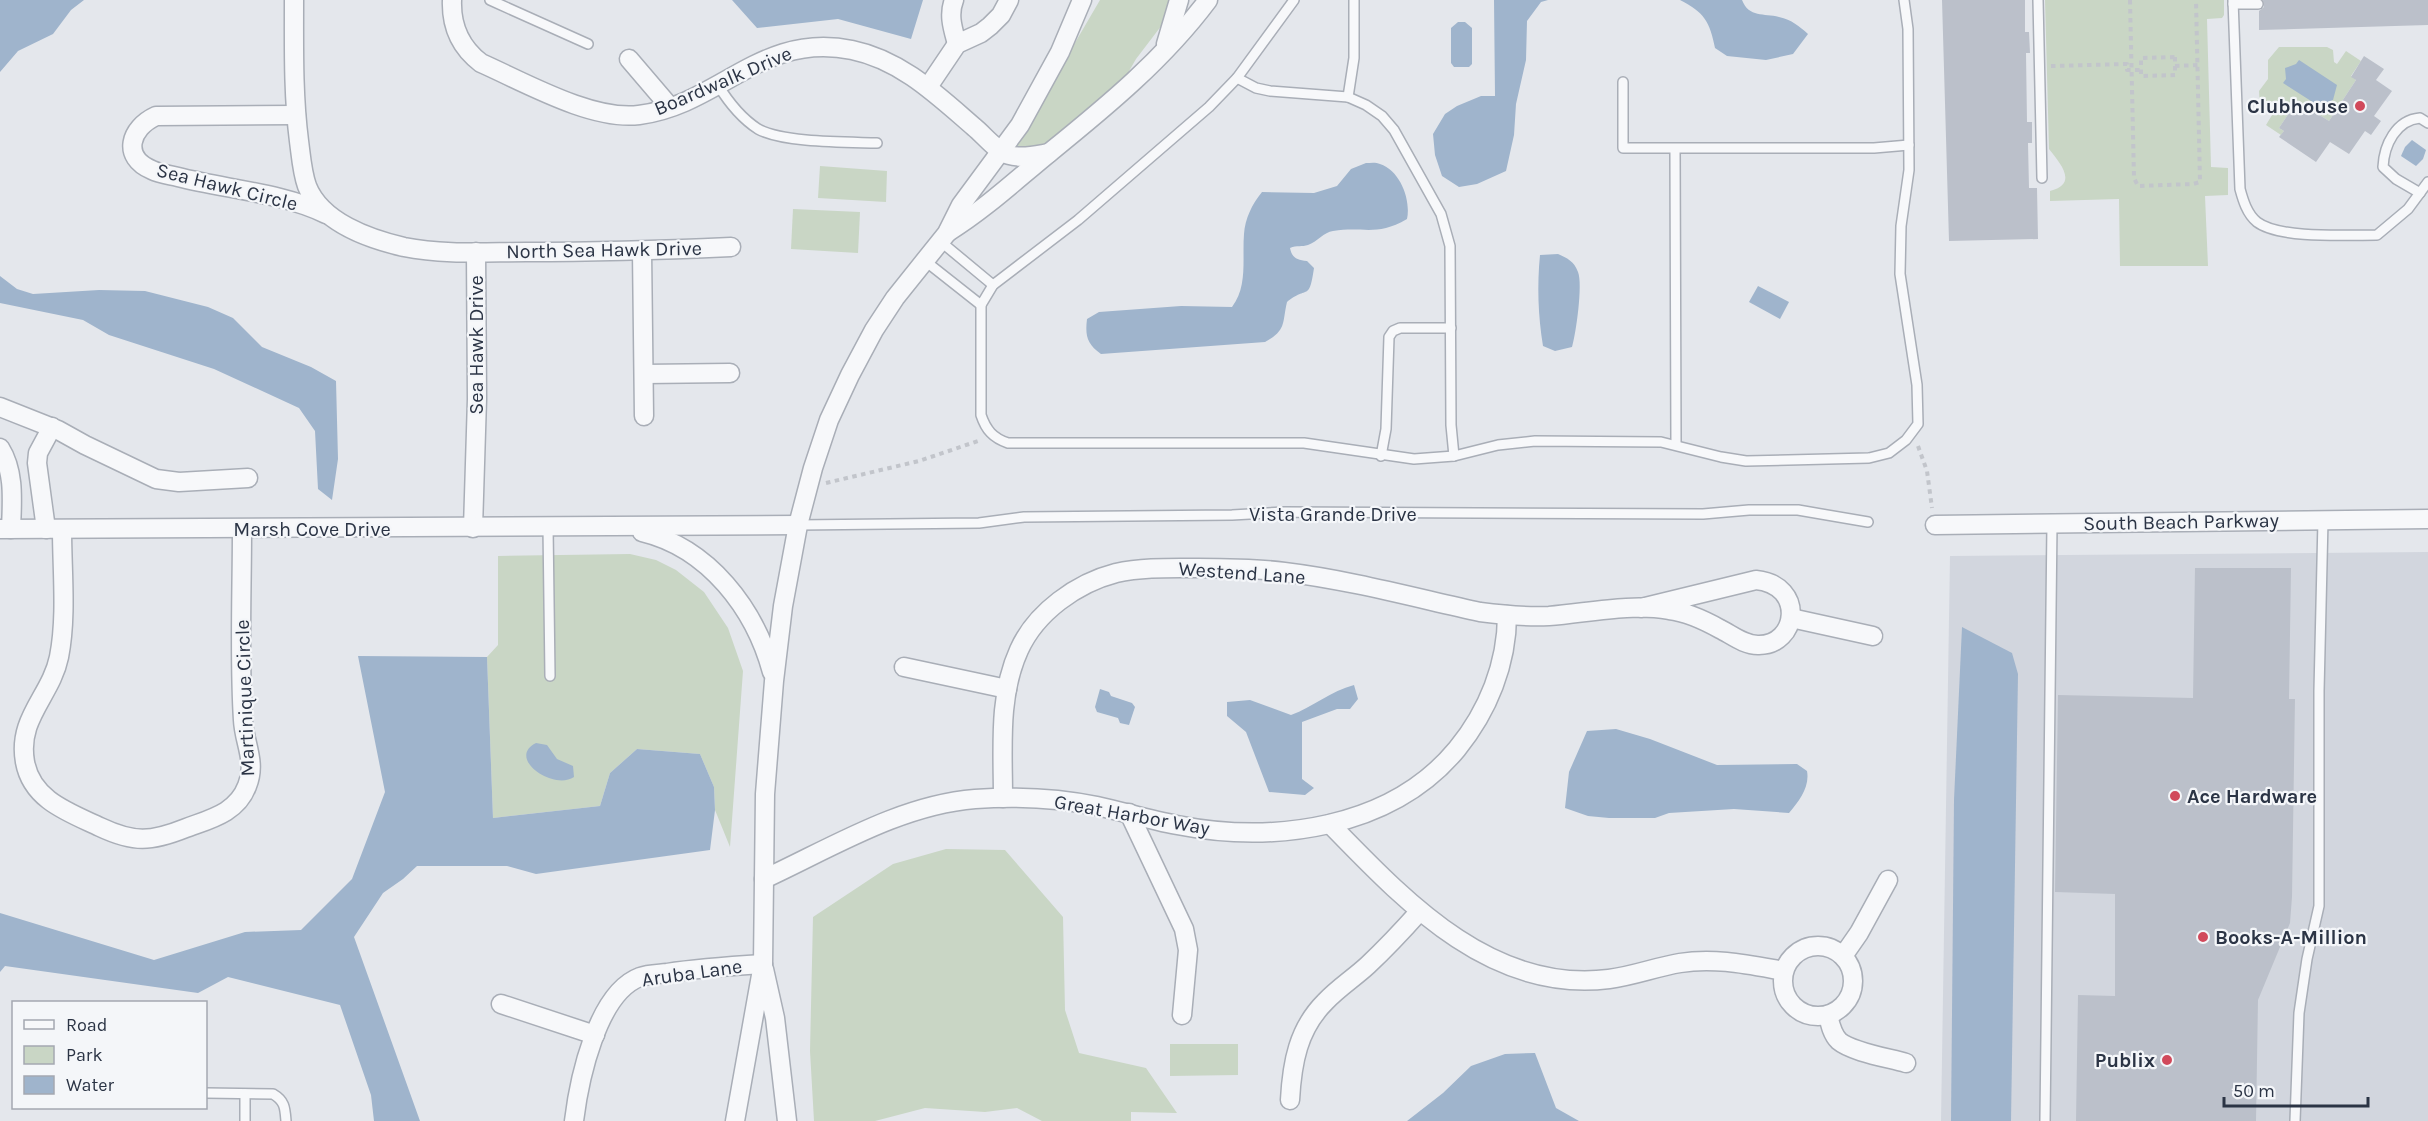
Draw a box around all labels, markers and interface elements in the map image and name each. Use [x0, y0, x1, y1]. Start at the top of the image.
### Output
street label: Boardwalk Drive [651, 42, 795, 120]
place label: Clubhouse [2247, 95, 2348, 118]
marker: Clubhouse [2353, 99, 2367, 113]
street label: Sea Hawk Circle [154, 158, 300, 216]
street label: North Sea Hawk Drive [506, 237, 702, 263]
street label: Sea Hawk Drive [465, 275, 488, 415]
street label: Vista Grande Drive [1249, 503, 1417, 526]
street label: South Beach Parkway [2083, 509, 2279, 535]
street label: Marsh Cove Drive [233, 518, 391, 541]
street label: Westend Lane [1178, 557, 1306, 589]
street label: Martinique Circle [231, 619, 259, 777]
place label: Ace Hardware [2187, 785, 2317, 808]
marker: Ace Hardware [2168, 789, 2182, 803]
street label: Great Harbor Way [1052, 790, 1212, 840]
place label: Books-A-Million [2215, 926, 2367, 949]
marker: Books-A-Million [2196, 930, 2210, 944]
street label: Aruba Lane [640, 955, 744, 991]
legend [12, 1001, 207, 1109]
text: Road [66, 1014, 107, 1036]
text: Park [66, 1044, 103, 1066]
place label: Publix [2095, 1049, 2155, 1072]
marker: Publix [2160, 1053, 2174, 1067]
scale bar [2224, 1070, 2368, 1108]
text: Water [66, 1074, 114, 1096]
text: 50 m [2233, 1080, 2275, 1102]

